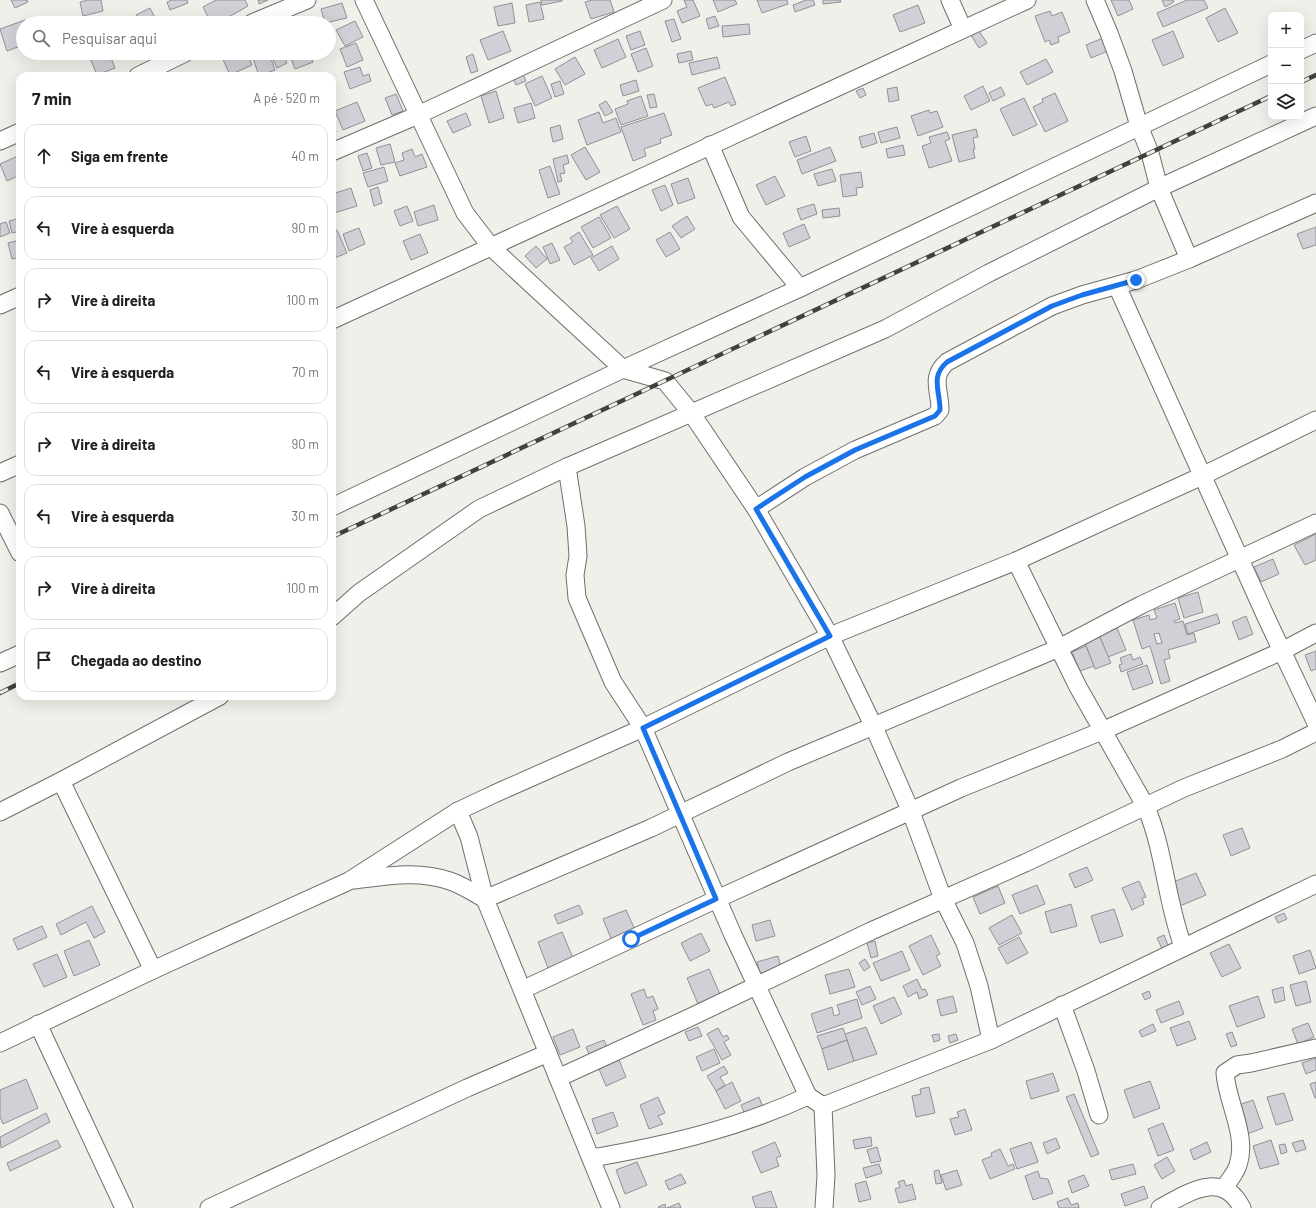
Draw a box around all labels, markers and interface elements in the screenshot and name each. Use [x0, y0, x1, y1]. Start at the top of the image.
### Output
map controls [1268, 12, 1304, 120]
button: + [1268, 12, 1304, 48]
search box [16, 16, 336, 60]
icon: search [30, 27, 52, 49]
text: Pesquisar aqui [62, 29, 157, 47]
button: − [1268, 48, 1304, 84]
button: layers [1268, 84, 1304, 120]
text: 7 min [32, 88, 72, 108]
text: A pé · 520 m [253, 90, 320, 106]
icon: ahead [33, 145, 55, 167]
text: Siga em frente [71, 147, 168, 165]
text: 40 m [291, 148, 319, 164]
icon: left [33, 217, 55, 239]
text: Vire à esquerda [71, 219, 174, 237]
text: 90 m [292, 220, 319, 236]
route end [1127, 271, 1145, 289]
icon: right [33, 289, 55, 311]
text: Vire à direita [71, 291, 155, 309]
text: 100 m [286, 292, 319, 308]
icon: left [33, 361, 55, 383]
text: Vire à esquerda [71, 363, 174, 381]
text: 70 m [292, 364, 319, 380]
icon: right [33, 433, 55, 455]
text: Vire à direita [71, 435, 155, 453]
text: 90 m [292, 436, 319, 452]
icon: left [33, 505, 55, 527]
text: Vire à esquerda [71, 507, 174, 525]
text: 30 m [292, 508, 319, 524]
icon: right [33, 577, 55, 599]
text: Vire à direita [71, 579, 155, 597]
text: 100 m [286, 580, 319, 596]
icon: arrive [33, 649, 55, 671]
text: Chegada ao destino [71, 651, 202, 669]
route start [622, 930, 640, 948]

